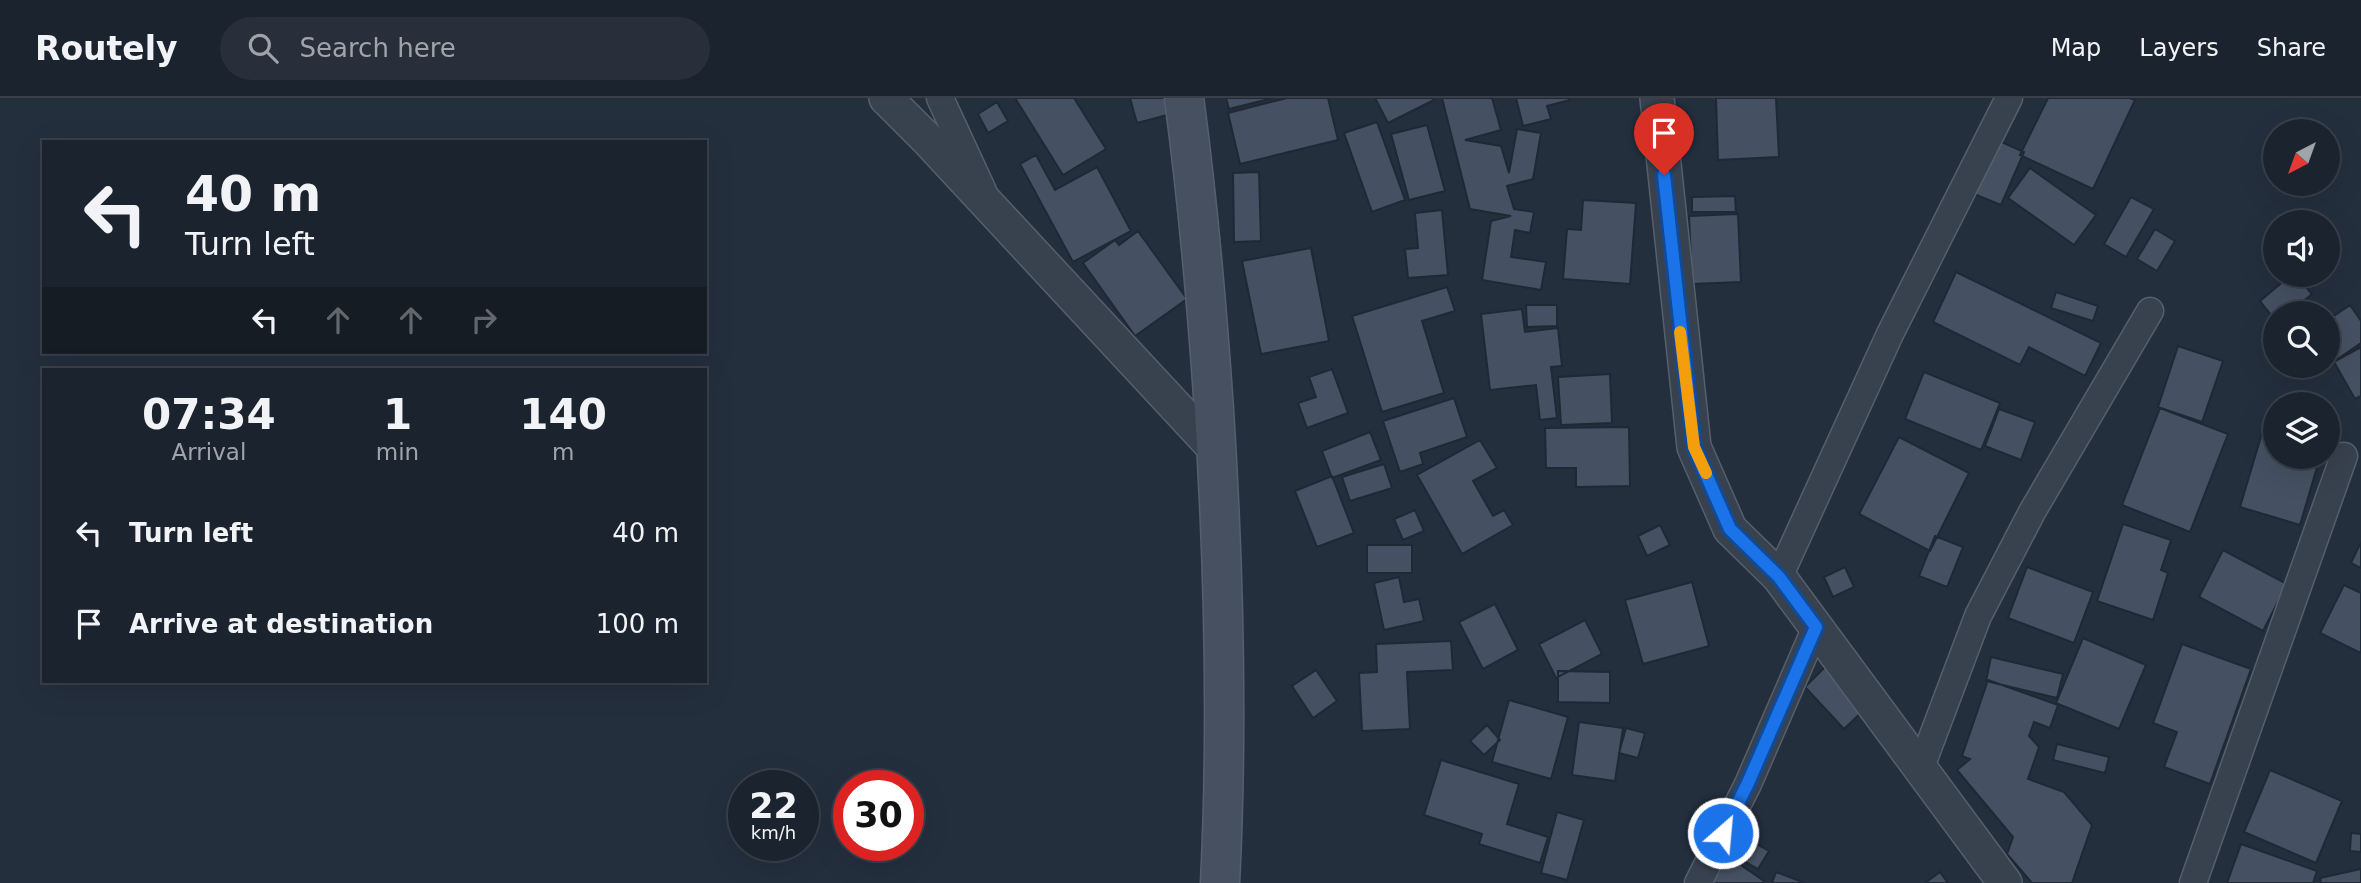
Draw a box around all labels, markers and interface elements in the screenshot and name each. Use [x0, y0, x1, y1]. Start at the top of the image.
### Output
search box [220, 17, 710, 80]
text: Routely [35, 29, 178, 68]
icon: search [244, 29, 282, 67]
text: Search here [300, 33, 456, 63]
text: Map [2051, 34, 2101, 62]
text: Layers [2139, 34, 2219, 62]
text: Share [2257, 34, 2326, 62]
pin [1634, 103, 1694, 175]
icon: arrive [1645, 114, 1683, 152]
north arrow [2263, 119, 2340, 196]
map controls [2263, 119, 2340, 469]
text: 40 m [185, 166, 321, 223]
icon: left [70, 168, 161, 259]
button: sound [2263, 210, 2340, 287]
text: Turn left [185, 225, 315, 263]
icon: left [246, 301, 284, 339]
icon: ahead [319, 301, 357, 339]
icon: ahead [392, 301, 430, 339]
icon: right [465, 301, 503, 339]
button: search [2263, 301, 2340, 378]
text: 07:34 [142, 390, 276, 439]
text: 1 [383, 390, 412, 439]
text: 140 [519, 390, 607, 439]
button: layers [2263, 392, 2340, 469]
text: Arrival [172, 439, 246, 465]
text: min [376, 439, 419, 465]
text: m [552, 439, 574, 465]
icon: left [70, 514, 108, 552]
text: Turn left [129, 518, 253, 548]
text: 40 m [612, 518, 679, 548]
icon: arrive [70, 605, 108, 643]
text: Arrive at destination [129, 609, 433, 639]
text: 100 m [596, 609, 679, 639]
speed limit sign: 30 [833, 770, 924, 861]
text: 22 [749, 786, 798, 826]
position arrow [1686, 796, 1760, 870]
text: km/h [751, 822, 796, 843]

